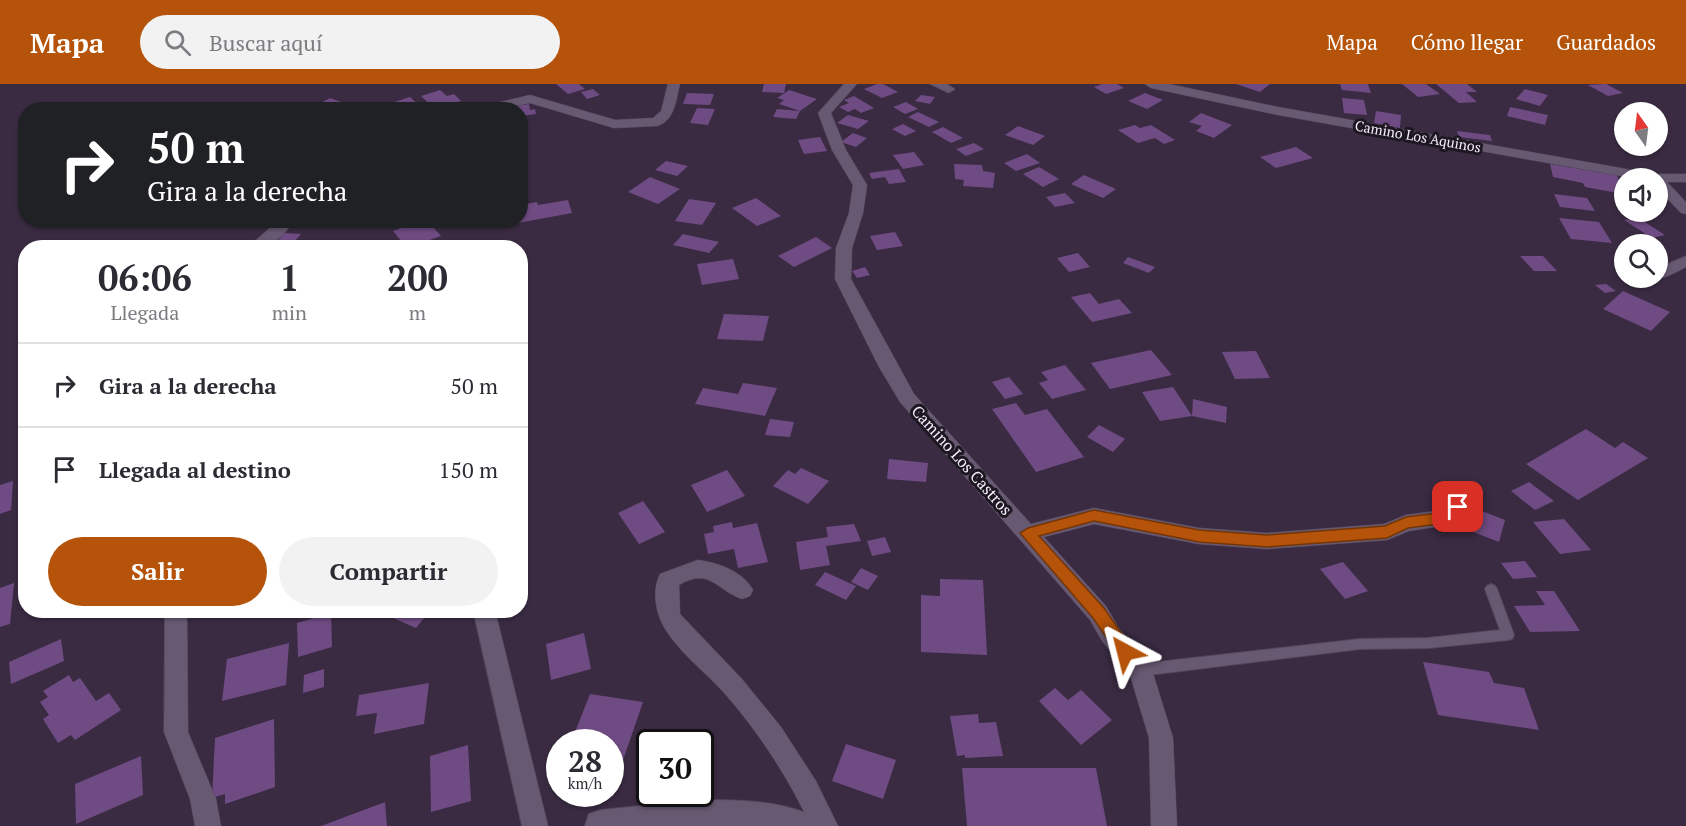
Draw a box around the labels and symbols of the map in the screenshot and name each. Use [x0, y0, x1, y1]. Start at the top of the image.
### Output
north arrow [1614, 102, 1668, 156]
street label: Camino Los Aquinos [1354, 116, 1482, 156]
street label: Camino Los Castros [907, 400, 1017, 520]
pin [1432, 481, 1483, 532]
position arrow [1093, 620, 1157, 684]
speed limit sign: 30 [636, 729, 714, 807]

